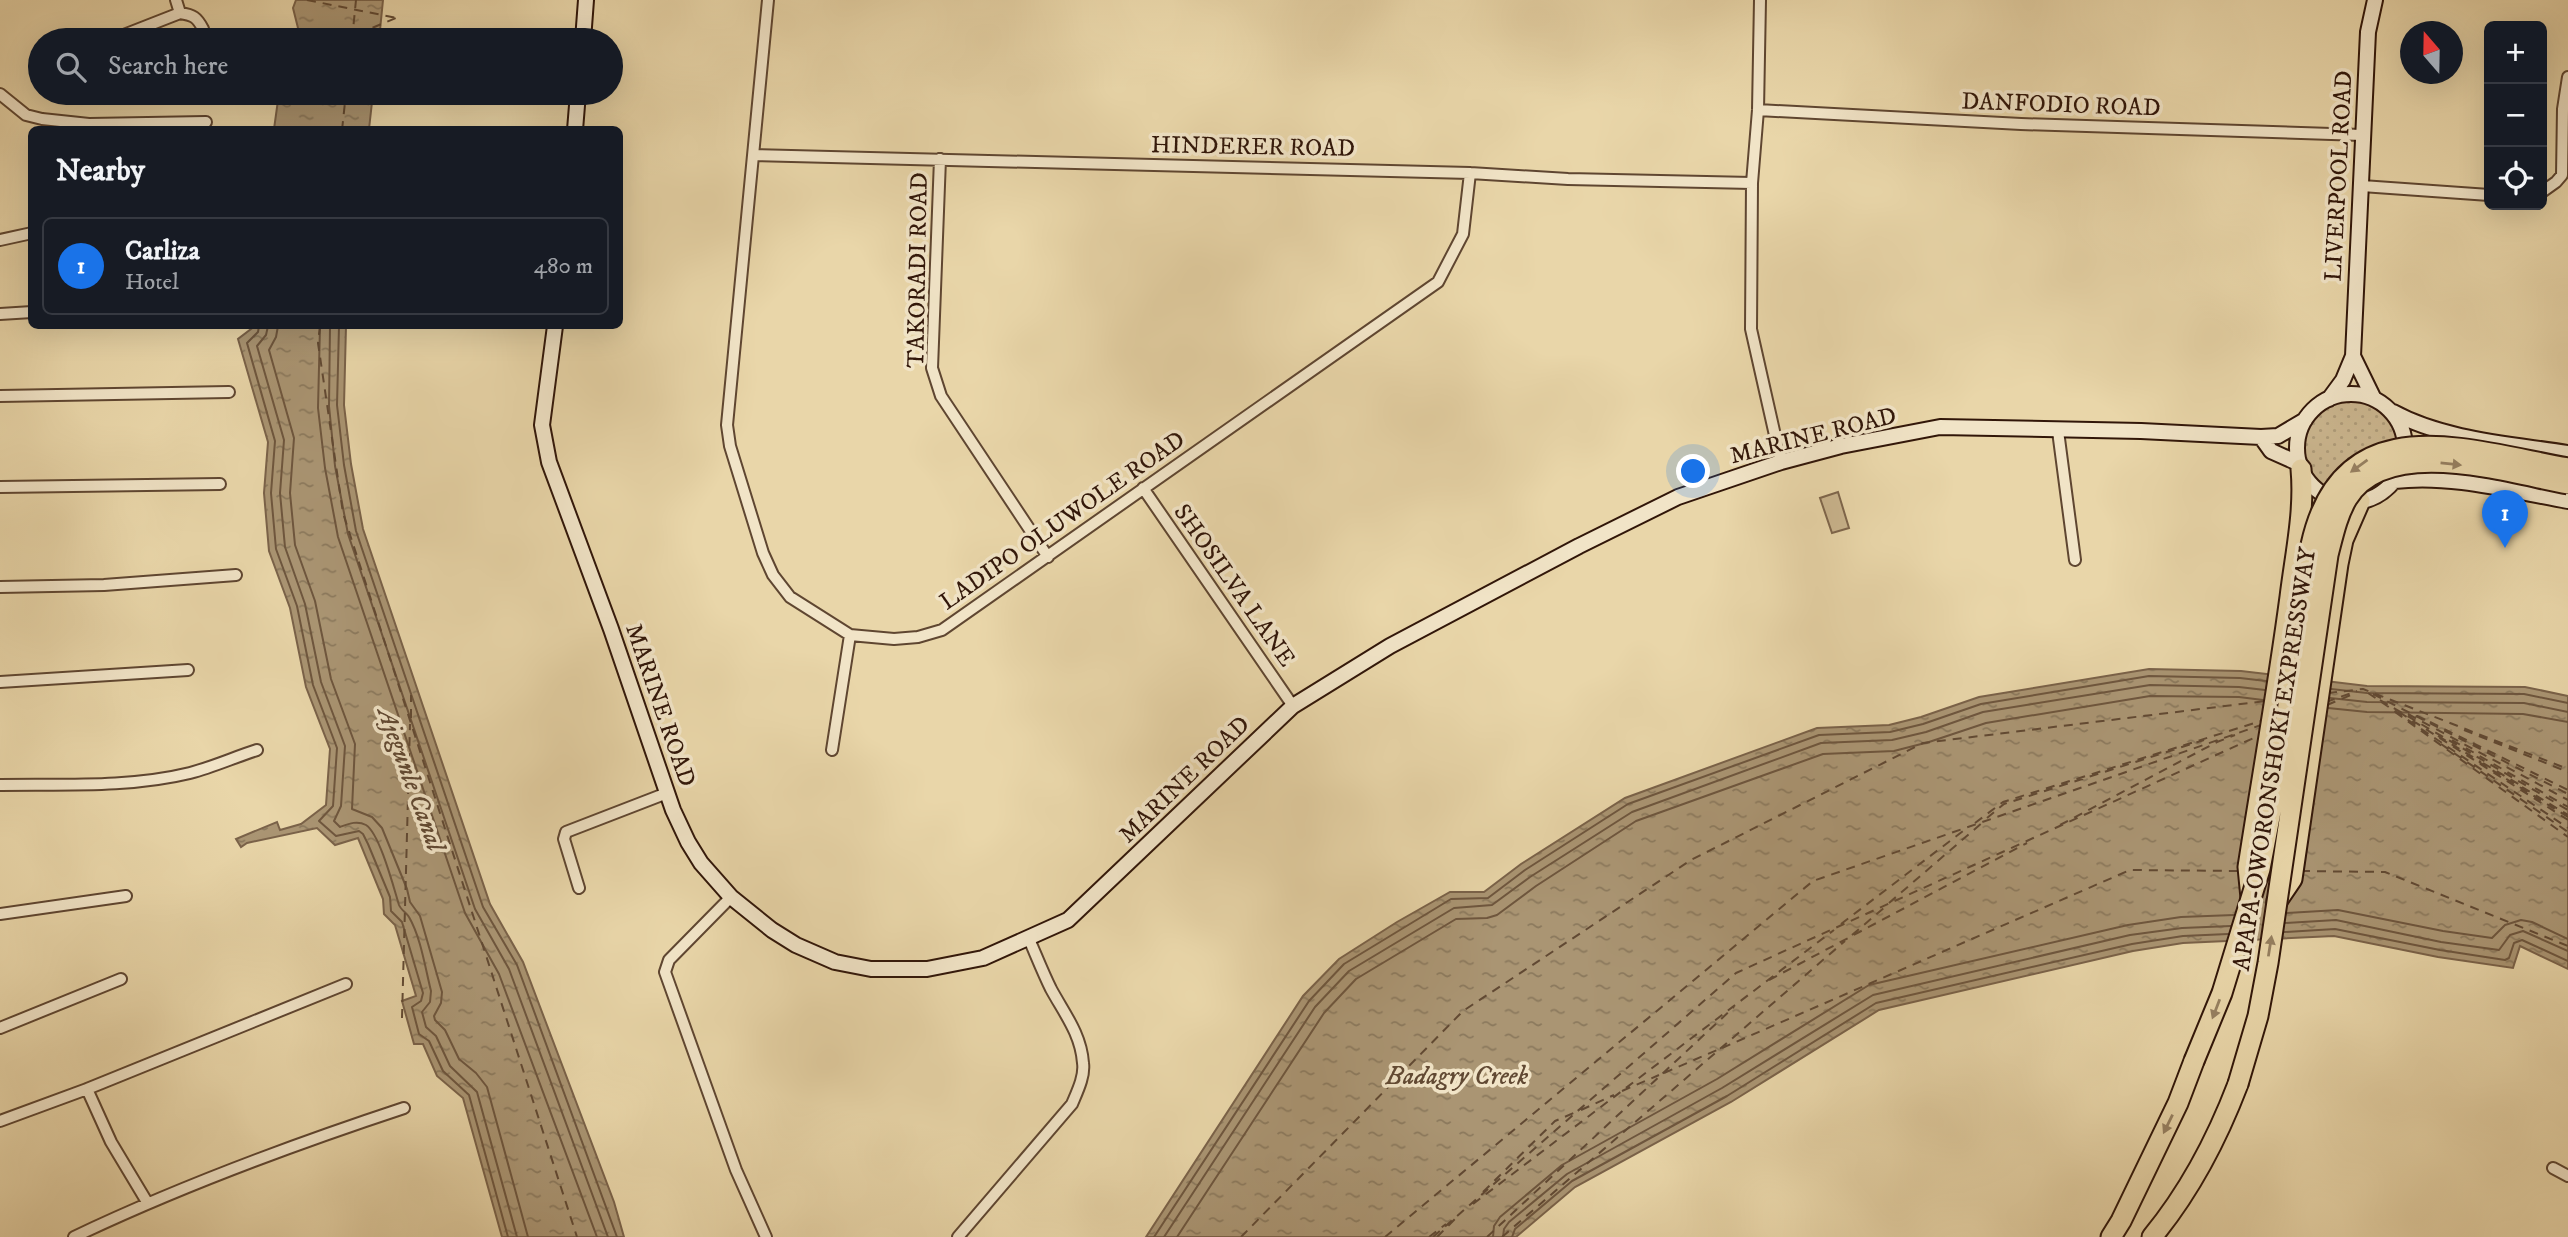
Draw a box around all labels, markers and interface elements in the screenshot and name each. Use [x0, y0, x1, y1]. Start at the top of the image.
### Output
north arrow [2400, 21, 2463, 84]
map controls [2484, 21, 2547, 210]
button: + [2484, 21, 2547, 84]
search box [28, 28, 623, 105]
icon: search [52, 48, 90, 86]
text: Search here [108, 50, 228, 83]
street label: LIVERPOOL ROAD [2318, 70, 2360, 282]
button: − [2484, 84, 2547, 147]
street label: DANFODIO ROAD [1961, 87, 2161, 123]
street label: HINDERER ROAD [1151, 130, 1355, 164]
button: locate [2484, 147, 2547, 210]
text: Nearby [56, 153, 145, 190]
street label: TAKORADI ROAD [901, 172, 935, 368]
text: Carliza [125, 235, 200, 268]
text: 1 [77, 252, 85, 281]
text: 480 m [534, 252, 593, 281]
text: Hotel [125, 268, 179, 297]
street label: MARINE ROAD [1727, 401, 1900, 471]
street label: LADIPO OLUWOLE ROAD [934, 425, 1191, 617]
your location [1676, 454, 1710, 488]
one-way arrow [2350, 458, 2368, 472]
one-way arrow [2440, 459, 2462, 470]
pin: 1 [2482, 490, 2528, 548]
street label: SHOSILVA LANE [1167, 498, 1302, 673]
street label: APAPA-OWORONSHOKI EXPRESSWAY [2227, 545, 2323, 973]
street label: MARINE ROAD [618, 620, 702, 791]
water label: Ajegunle Canal [368, 700, 453, 859]
street label: MARINE ROAD [1113, 710, 1256, 850]
one-way arrow [2265, 935, 2276, 957]
one-way arrow [2210, 998, 2221, 1019]
water label: Badagry Creek [1385, 1060, 1528, 1093]
one-way arrow [2162, 1114, 2174, 1134]

